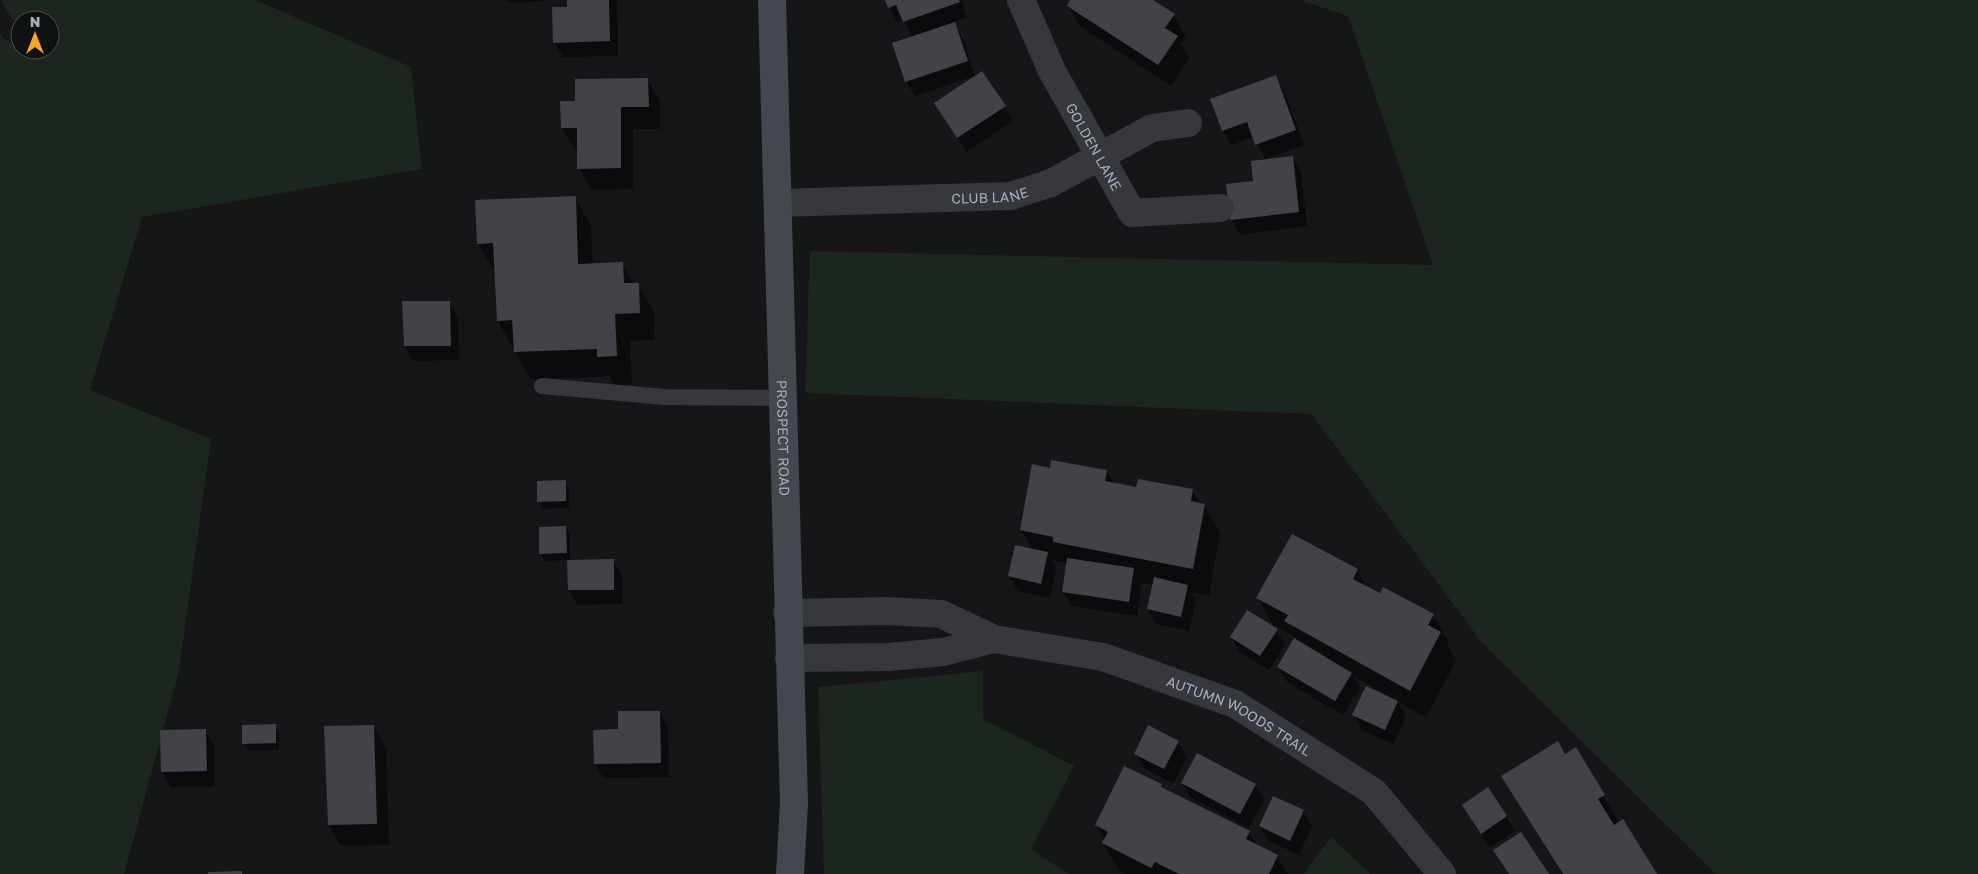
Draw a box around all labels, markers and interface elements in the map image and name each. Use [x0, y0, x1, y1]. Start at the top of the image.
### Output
north arrow [10, 10, 60, 60]
text: N [30, 13, 40, 30]
street label: GOLDEN LANE [1063, 100, 1126, 193]
street label: CLUB LANE [951, 183, 1030, 206]
street label: PROSPECT ROAD [774, 380, 794, 496]
street label: AUTUMN WOODS TRAIL [1165, 672, 1315, 759]

